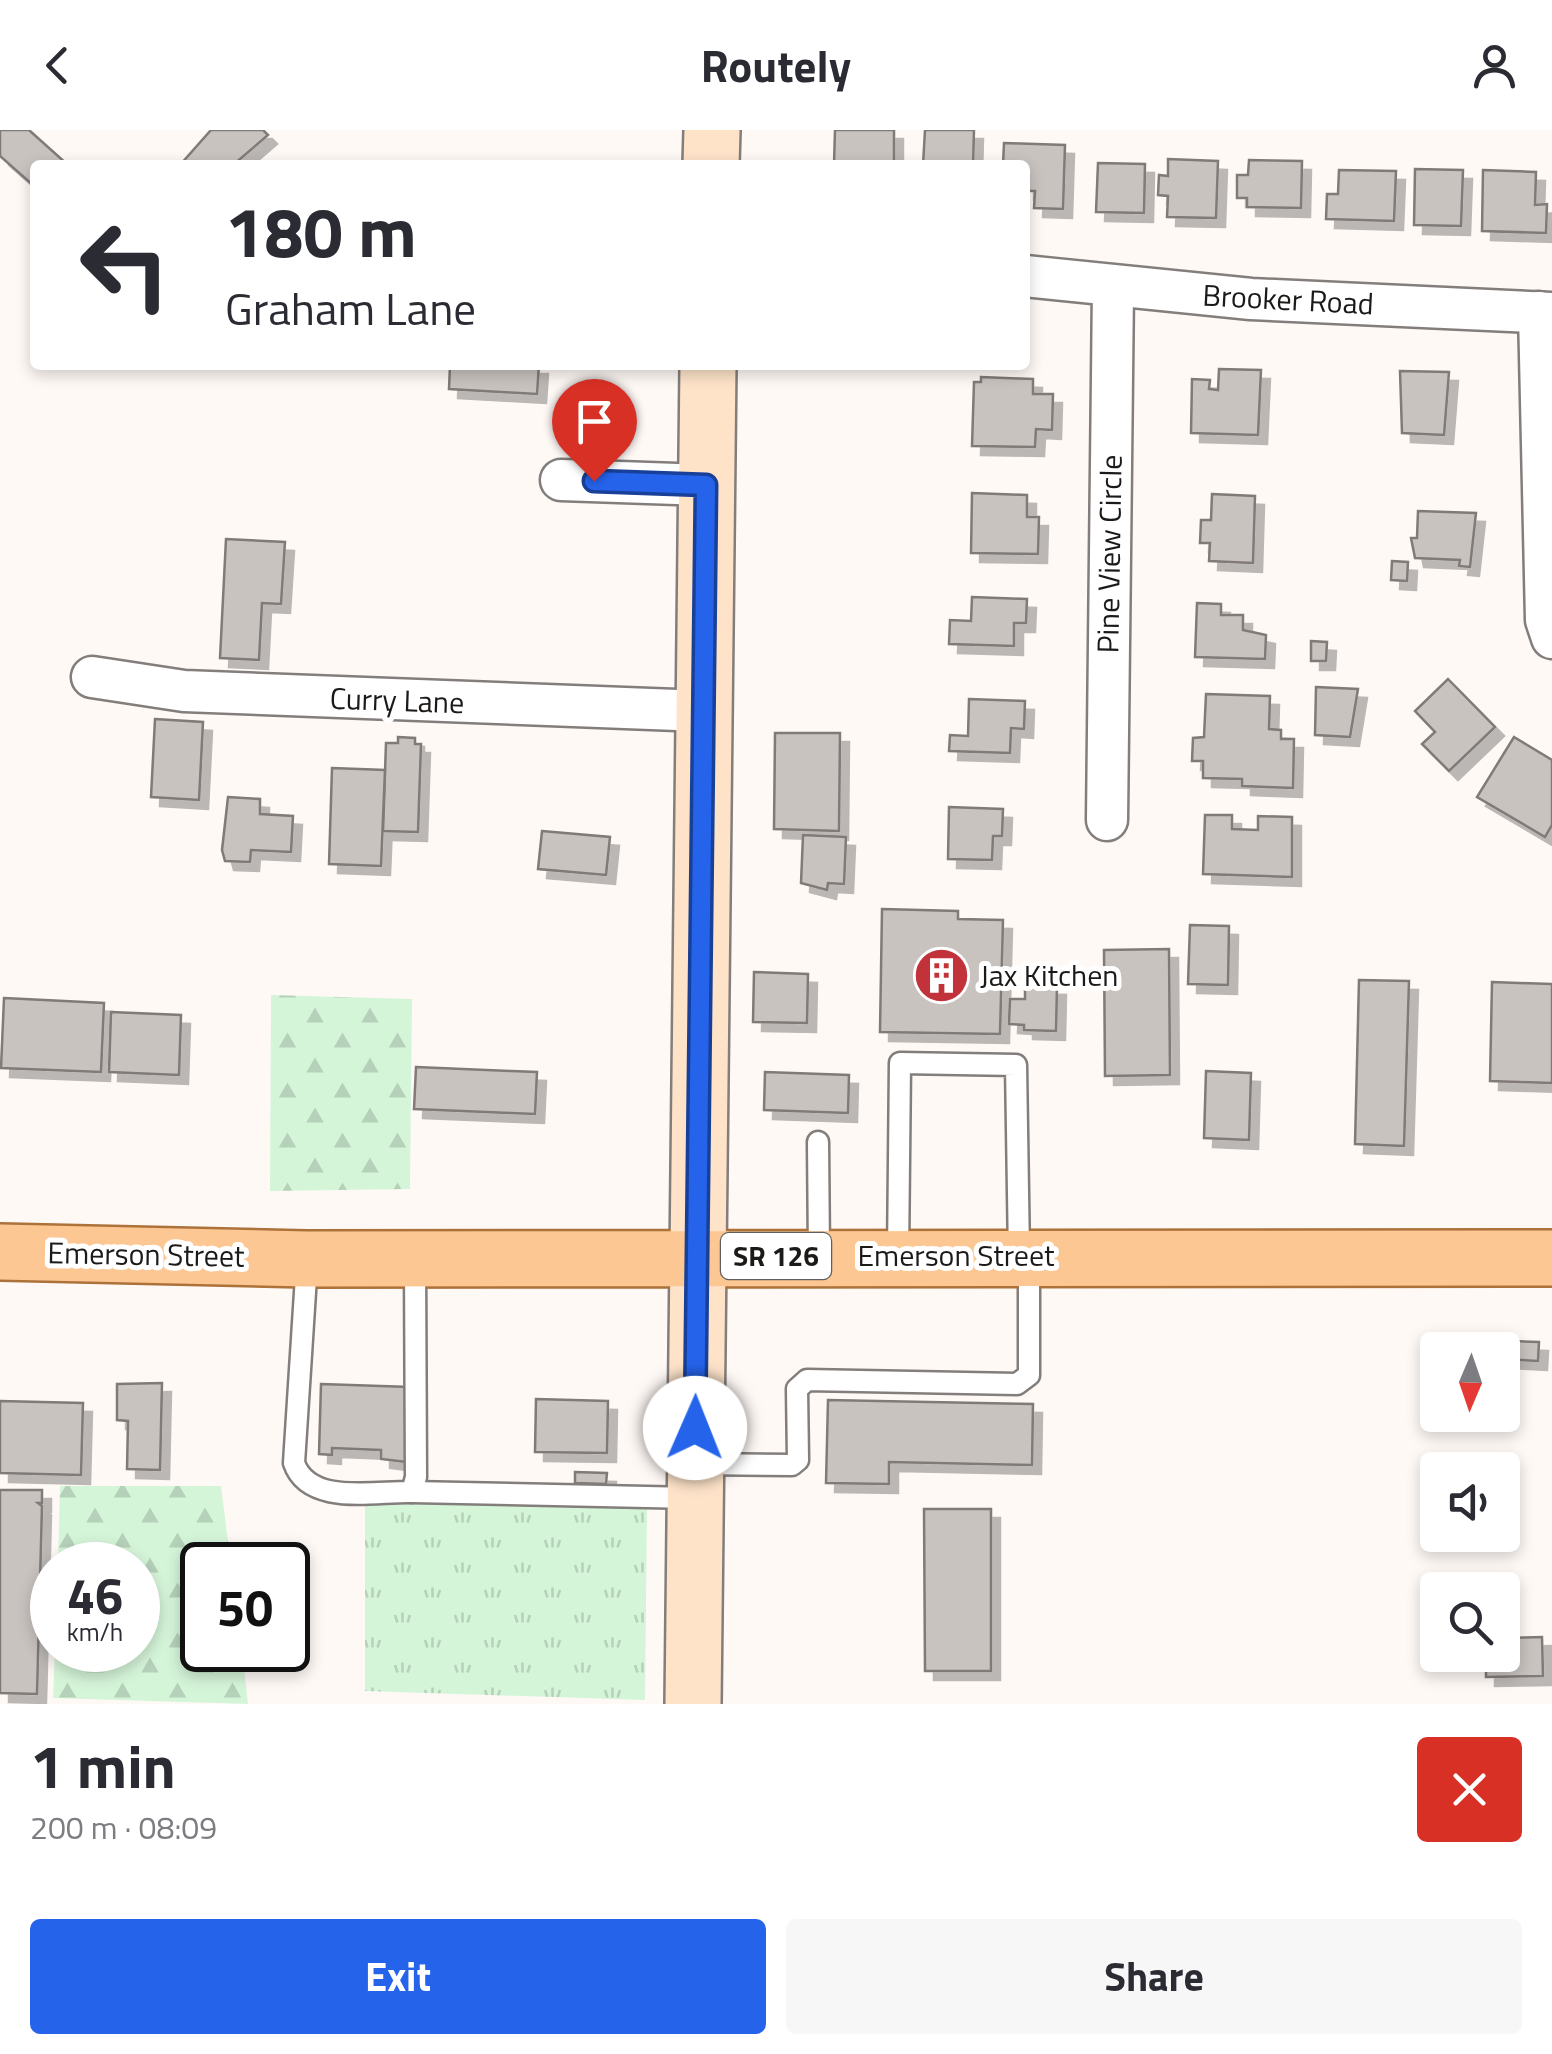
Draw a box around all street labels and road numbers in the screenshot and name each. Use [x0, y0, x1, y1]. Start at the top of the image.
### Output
street label: Brooker Road [1201, 272, 1375, 326]
street label: Pine View Circle [1084, 454, 1134, 654]
street label: Curry Lane [329, 675, 465, 725]
street label: Emerson Street [47, 1229, 245, 1279]
street label: Emerson Street [857, 1232, 1055, 1278]
road number: SR 126 [721, 1233, 831, 1279]

